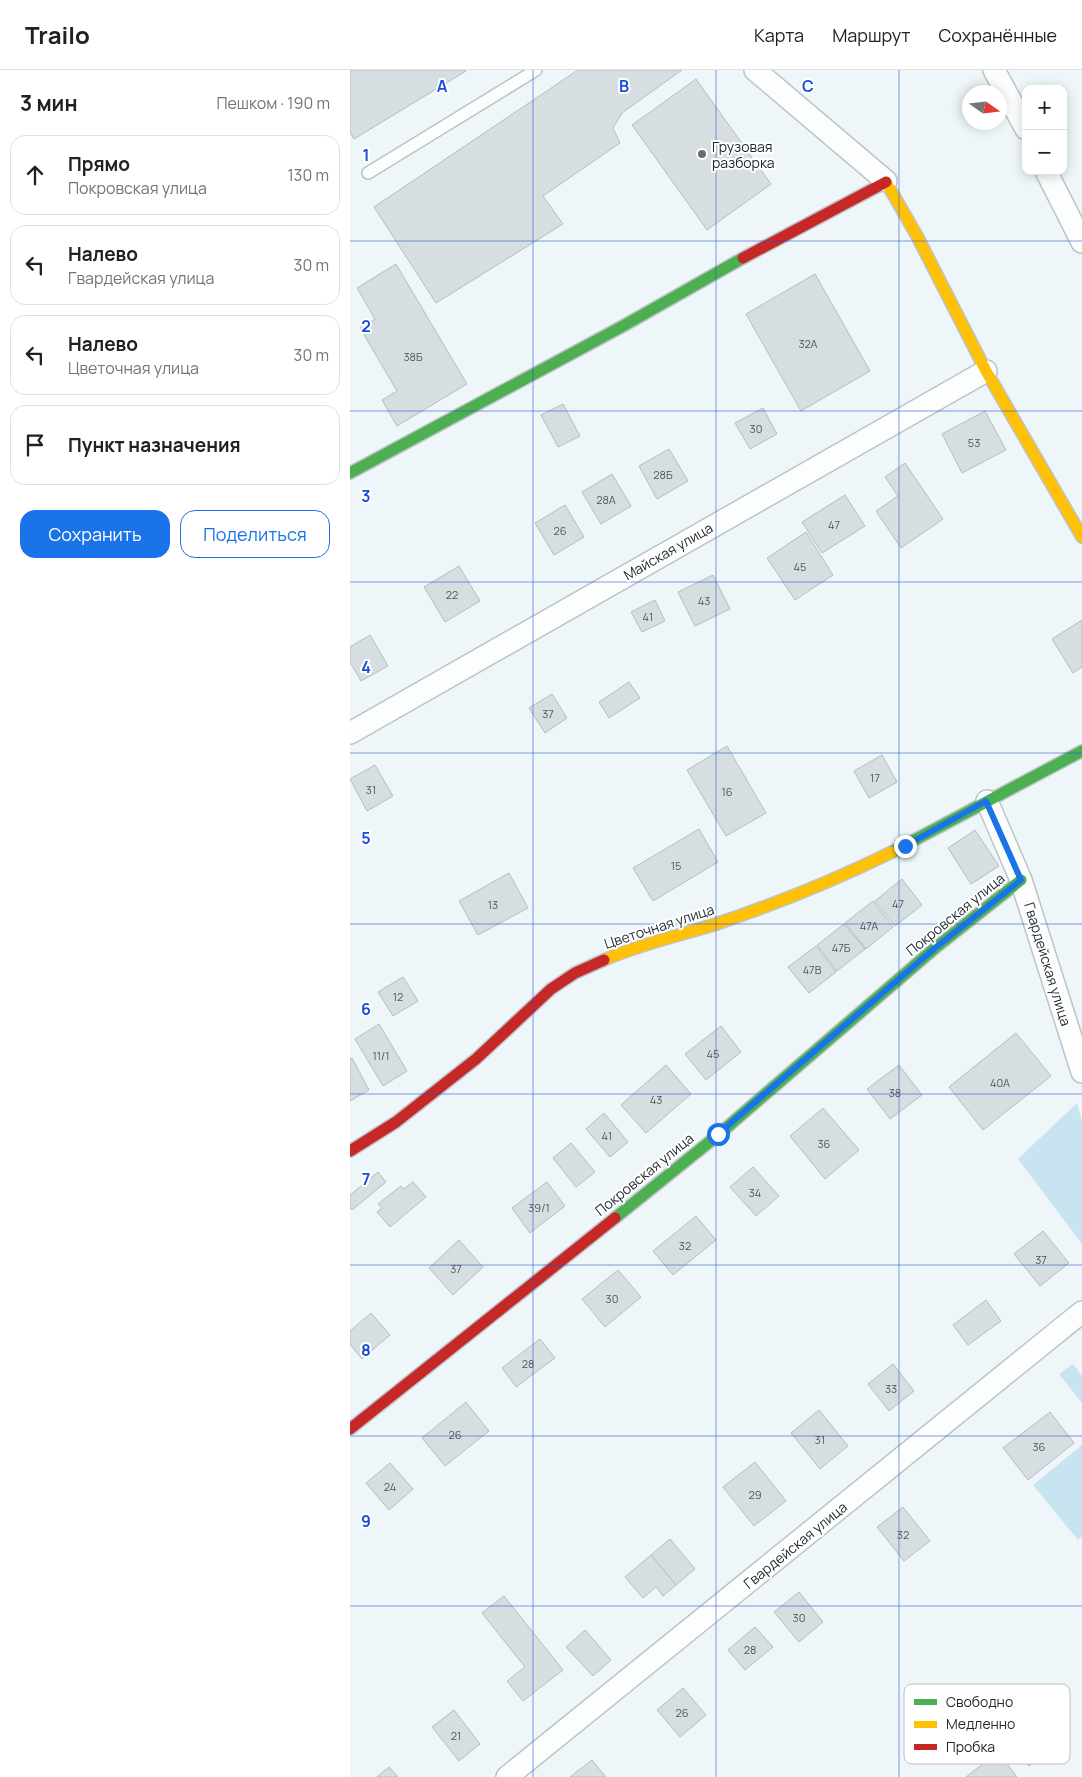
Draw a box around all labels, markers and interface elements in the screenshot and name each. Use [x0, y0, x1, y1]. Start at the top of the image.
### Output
text: Trailo [25, 18, 90, 51]
text: Карта [754, 23, 804, 47]
text: Маршрут [832, 23, 910, 47]
text: Сохранённые [938, 23, 1057, 47]
text: A [437, 75, 448, 97]
text: B [619, 75, 629, 97]
text: C [802, 75, 814, 97]
north arrow [962, 85, 1007, 130]
map controls [1022, 85, 1067, 175]
button: + [1022, 85, 1067, 130]
text: 3 мин [20, 89, 77, 117]
text: Пешком · 190 m [216, 92, 330, 114]
button: − [1022, 130, 1067, 175]
place label: Грузовая разборка [712, 137, 775, 172]
text: 1 [362, 144, 370, 166]
marker: Грузовая разборка [696, 148, 708, 160]
text: Прямо [68, 151, 130, 177]
icon: ahead [21, 161, 49, 189]
text: 130 m [287, 164, 329, 186]
text: Покровская улица [68, 177, 207, 199]
text: Налево [68, 241, 138, 267]
icon: left [21, 251, 49, 279]
text: 30 m [294, 254, 329, 276]
text: Гвардейская улица [68, 267, 214, 289]
text: 2 [361, 315, 371, 337]
text: Налево [68, 331, 138, 357]
house number: 32А [798, 336, 818, 351]
icon: left [21, 341, 49, 369]
text: 30 m [294, 344, 329, 366]
house number: 38Б [403, 349, 423, 364]
text: Цветочная улица [68, 357, 199, 379]
house number: 30 [750, 421, 762, 436]
icon: arrive [21, 431, 49, 459]
text: Пункт назначения [68, 432, 241, 458]
house number: 53 [968, 435, 980, 450]
house number: 28Б [653, 467, 673, 482]
text: 3 [361, 485, 371, 507]
house number: 28А [596, 492, 616, 507]
button: Сохранить [20, 510, 170, 558]
button: Поделиться [180, 510, 330, 558]
house number: 47 [828, 517, 840, 532]
street label: Майская улица [620, 518, 716, 584]
house number: 26 [553, 523, 567, 538]
house number: 45 [794, 559, 806, 574]
house number: 22 [446, 587, 458, 602]
house number: 43 [698, 593, 710, 608]
house number: 41 [643, 609, 653, 624]
text: 4 [361, 656, 371, 678]
house number: 37 [542, 706, 554, 721]
house number: 17 [870, 770, 880, 785]
house number: 31 [366, 782, 376, 797]
house number: 16 [721, 784, 733, 799]
text: 5 [361, 827, 371, 849]
route end [894, 835, 917, 858]
house number: 15 [671, 858, 681, 873]
street label: Покровская улица [902, 868, 1008, 960]
house number: 47 [892, 896, 904, 911]
house number: 13 [488, 897, 498, 912]
street label: Цветочная улица [602, 899, 716, 953]
street label: Гвардейская улица [1020, 900, 1076, 1028]
house number: 47А [860, 918, 878, 933]
house number: 47Б [832, 940, 851, 955]
house number: 47В [803, 962, 822, 977]
house number: 12 [393, 989, 403, 1004]
text: 6 [361, 998, 371, 1020]
house number: 45 [707, 1046, 719, 1061]
house number: 11/1 [372, 1048, 390, 1063]
house number: 40А [990, 1075, 1010, 1090]
house number: 38 [889, 1085, 901, 1100]
house number: 43 [650, 1092, 662, 1107]
route start [707, 1123, 730, 1146]
street label: Покровская улица [591, 1128, 697, 1220]
house number: 41 [602, 1128, 612, 1143]
house number: 36 [818, 1136, 831, 1151]
text: 7 [362, 1168, 370, 1190]
house number: 34 [749, 1185, 761, 1200]
house number: 39/1 [528, 1200, 550, 1215]
house number: 32 [679, 1238, 691, 1253]
house number: 37 [1035, 1252, 1047, 1267]
house number: 37 [450, 1261, 462, 1276]
house number: 30 [606, 1291, 618, 1306]
text: 8 [361, 1339, 371, 1361]
house number: 28 [522, 1356, 534, 1371]
house number: 33 [885, 1381, 897, 1396]
house number: 26 [448, 1427, 462, 1442]
house number: 31 [815, 1432, 825, 1447]
house number: 36 [1033, 1439, 1046, 1454]
house number: 24 [384, 1479, 396, 1494]
house number: 29 [748, 1487, 762, 1502]
street label: Гвардейская улица [739, 1497, 851, 1593]
text: 9 [361, 1510, 371, 1532]
house number: 32 [897, 1527, 909, 1542]
house number: 30 [793, 1610, 805, 1625]
house number: 28 [744, 1642, 756, 1657]
legend [904, 1684, 1070, 1764]
text: Свободно [946, 1692, 1013, 1711]
house number: 26 [675, 1705, 689, 1720]
text: Медленно [946, 1714, 1015, 1733]
house number: 21 [451, 1728, 461, 1743]
text: Пробка [946, 1737, 995, 1756]

